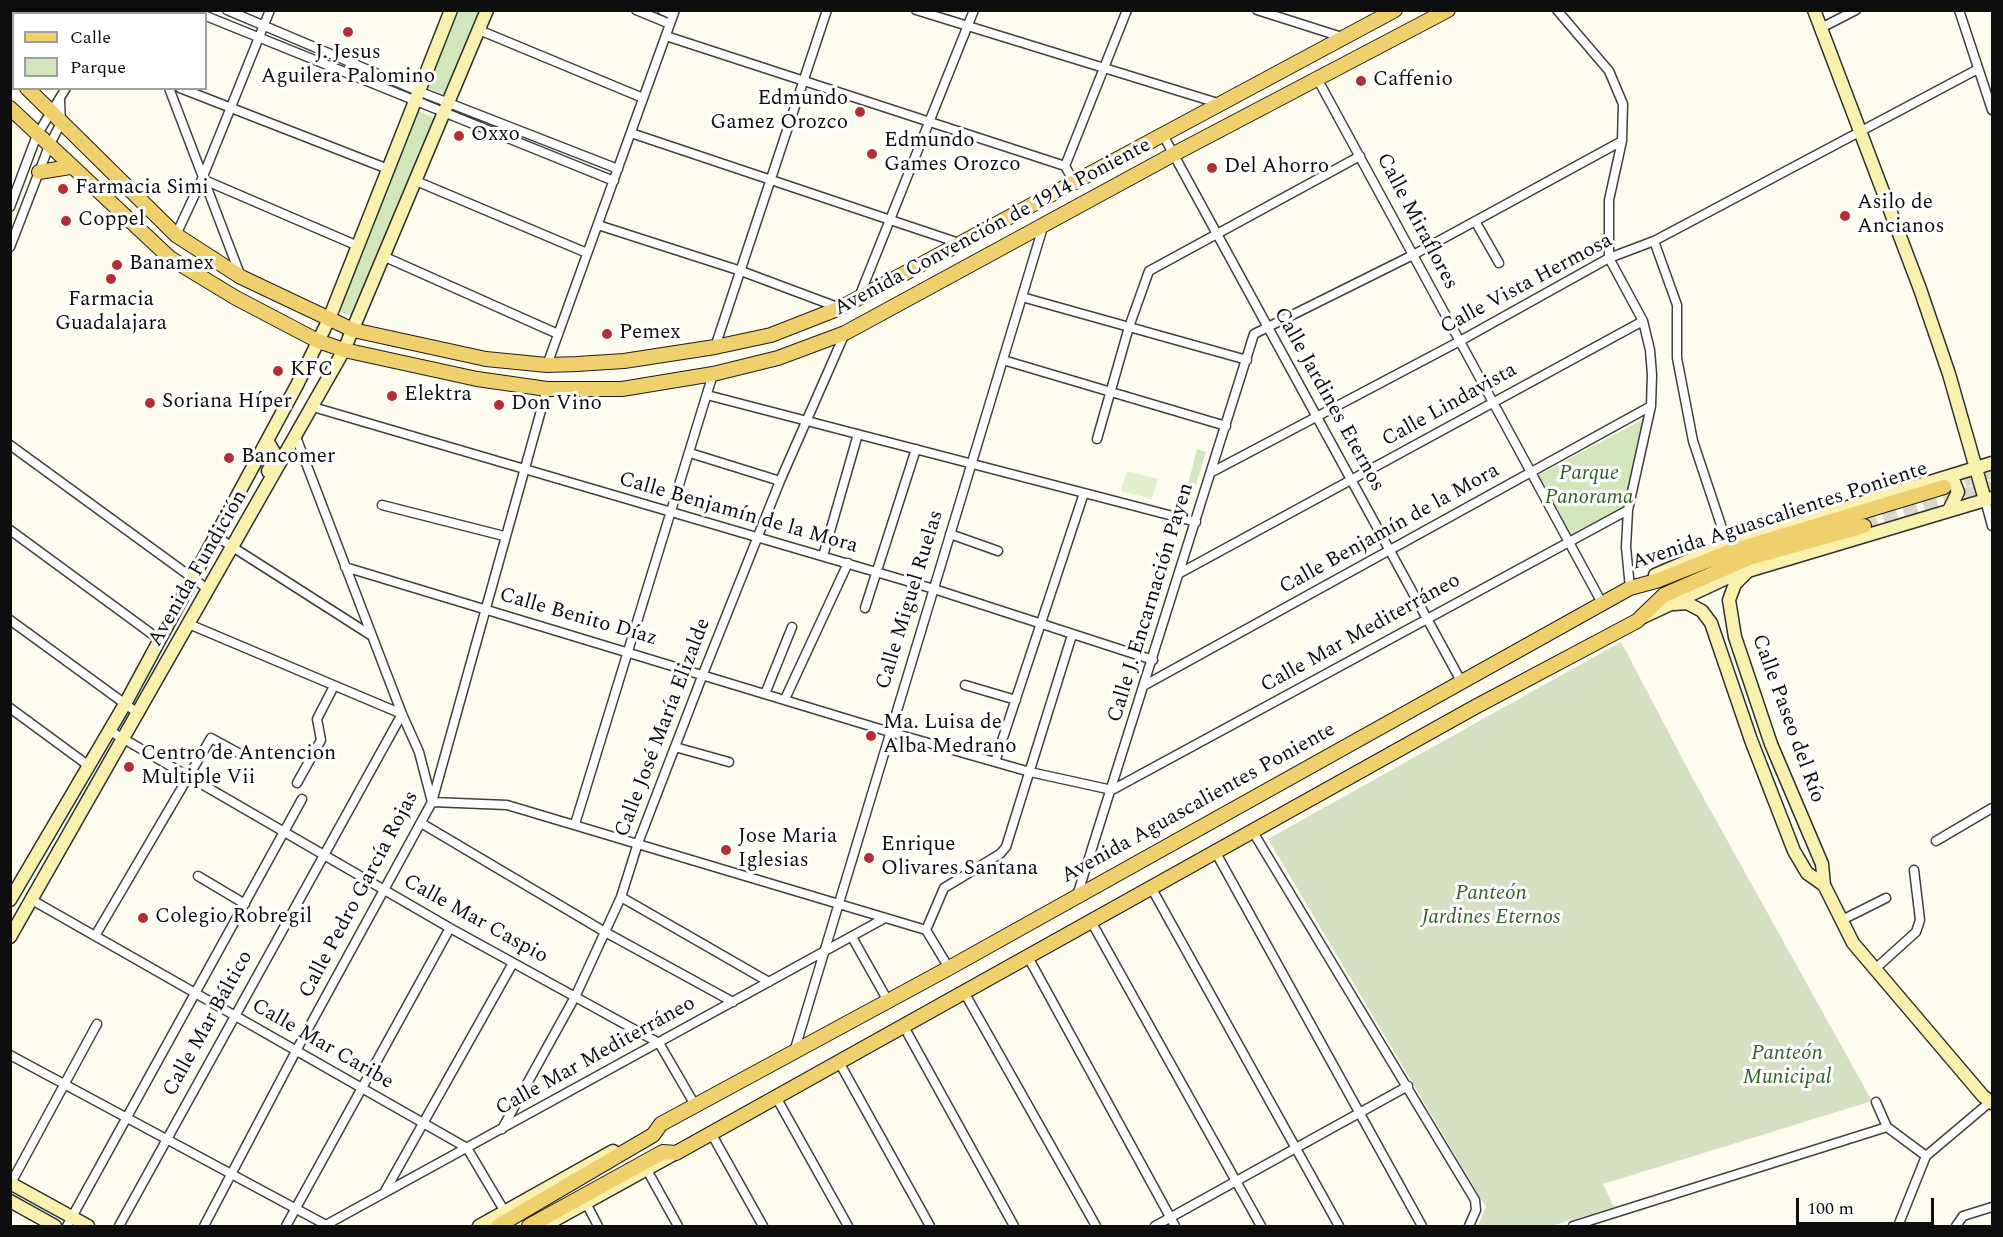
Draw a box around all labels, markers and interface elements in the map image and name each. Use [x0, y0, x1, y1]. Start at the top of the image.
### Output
legend [12, 12, 207, 90]
text: Calle [70, 24, 111, 51]
marker: J. Jesus Aguilera Palomino [341, 25, 355, 39]
place label: J. Jesus Aguilera Palomino [261, 41, 435, 91]
text: Parque [70, 54, 126, 81]
place label: Caffenio [1373, 68, 1453, 94]
marker: Caffenio [1354, 74, 1368, 88]
place label: Edmundo Gamez Orozco [710, 87, 848, 137]
marker: Edmundo Gamez Orozco [853, 105, 867, 119]
place label: Oxxo [471, 123, 520, 149]
marker: Oxxo [452, 129, 466, 143]
place label: Edmundo Games Orozco [884, 129, 1021, 179]
street label: Avenida Convención de 1914 Poniente [830, 134, 1156, 322]
marker: Edmundo Games Orozco [865, 147, 879, 161]
street label: Calle Miraflores [1369, 150, 1463, 294]
place label: Del Ahorro [1224, 155, 1329, 181]
marker: Del Ahorro [1205, 161, 1219, 175]
place label: Farmacia Simi [75, 176, 209, 202]
marker: Farmacia Simi [56, 182, 70, 196]
place label: Asilo de Ancianos [1857, 191, 1945, 241]
place label: Coppel [78, 208, 145, 234]
marker: Asilo de Ancianos [1838, 209, 1852, 223]
marker: Coppel [59, 214, 73, 228]
street label: Calle Vista Hermosa [1437, 229, 1617, 341]
place label: Banamex [129, 252, 214, 278]
marker: Banamex [110, 258, 124, 272]
marker: Farmacia Guadalajara [104, 272, 118, 286]
place label: Farmacia Guadalajara [55, 288, 167, 338]
street label: Calle Jardines Eternos [1267, 304, 1389, 496]
place label: Pemex [619, 321, 681, 347]
marker: Pemex [600, 327, 614, 341]
place label: KFC [290, 358, 333, 384]
street label: Calle Lindavista [1378, 359, 1522, 453]
marker: KFC [271, 364, 285, 378]
place label: Elektra [404, 383, 472, 409]
marker: Elektra [385, 389, 399, 403]
place label: Soriana Híper [162, 390, 292, 416]
place label: Don Vino [511, 392, 602, 418]
marker: Soriana Híper [143, 396, 157, 410]
marker: Don Vino [492, 398, 506, 412]
place label: Bancomer [241, 445, 335, 471]
marker: Bancomer [222, 451, 236, 465]
street label: Avenida Aguascalientes Poniente [1629, 457, 1931, 577]
street label: Calle Benjamín de la Mora [1276, 459, 1504, 601]
park label: Parque Panorama [1545, 462, 1633, 512]
street label: Calle Benjamín de la Mora [616, 468, 860, 560]
street label: Calle J. Encarnación Payen [1104, 480, 1200, 726]
street label: Avenida Fundición [144, 486, 254, 652]
street label: Calle Miguel Ruelas [872, 507, 950, 693]
street label: Calle Mar Mediterráneo [1257, 569, 1465, 699]
street label: Calle Benito Díaz [496, 583, 660, 653]
street label: Calle José María Elizalde [611, 615, 717, 841]
street label: Calle Paseo del Río [1745, 631, 1829, 807]
place label: Ma. Luisa de Alba Medrano [883, 711, 1017, 761]
street label: Avenida Aguascalientes Poniente [1058, 718, 1340, 890]
marker: Ma. Luisa de Alba Medrano [864, 729, 878, 743]
place label: Centro de Antencion Multiple Vii [141, 742, 336, 792]
marker: Centro de Antencion Multiple Vii [122, 760, 136, 774]
street label: Calle Pedro García Rojas [295, 787, 425, 1003]
place label: Jose Maria Iglesias [738, 825, 837, 875]
place label: Enrique Olivares Santana [881, 833, 1038, 883]
marker: Jose Maria Iglesias [719, 843, 733, 857]
marker: Enrique Olivares Santana [862, 851, 876, 865]
street label: Calle Mar Caspio [398, 870, 552, 970]
park label: Panteón Jardines Eternos [1422, 882, 1560, 932]
place label: Colegio Robregil [155, 905, 312, 931]
marker: Colegio Robregil [136, 911, 150, 925]
street label: Calle Mar Báltico [159, 947, 259, 1101]
street label: Calle Mar Mediterráneo [492, 992, 700, 1122]
street label: Calle Mar Caribe [247, 994, 397, 1096]
park label: Panteón Municipal [1743, 1042, 1831, 1092]
scale bar [1799, 1186, 1937, 1224]
text: 100 m [1807, 1195, 1854, 1222]

